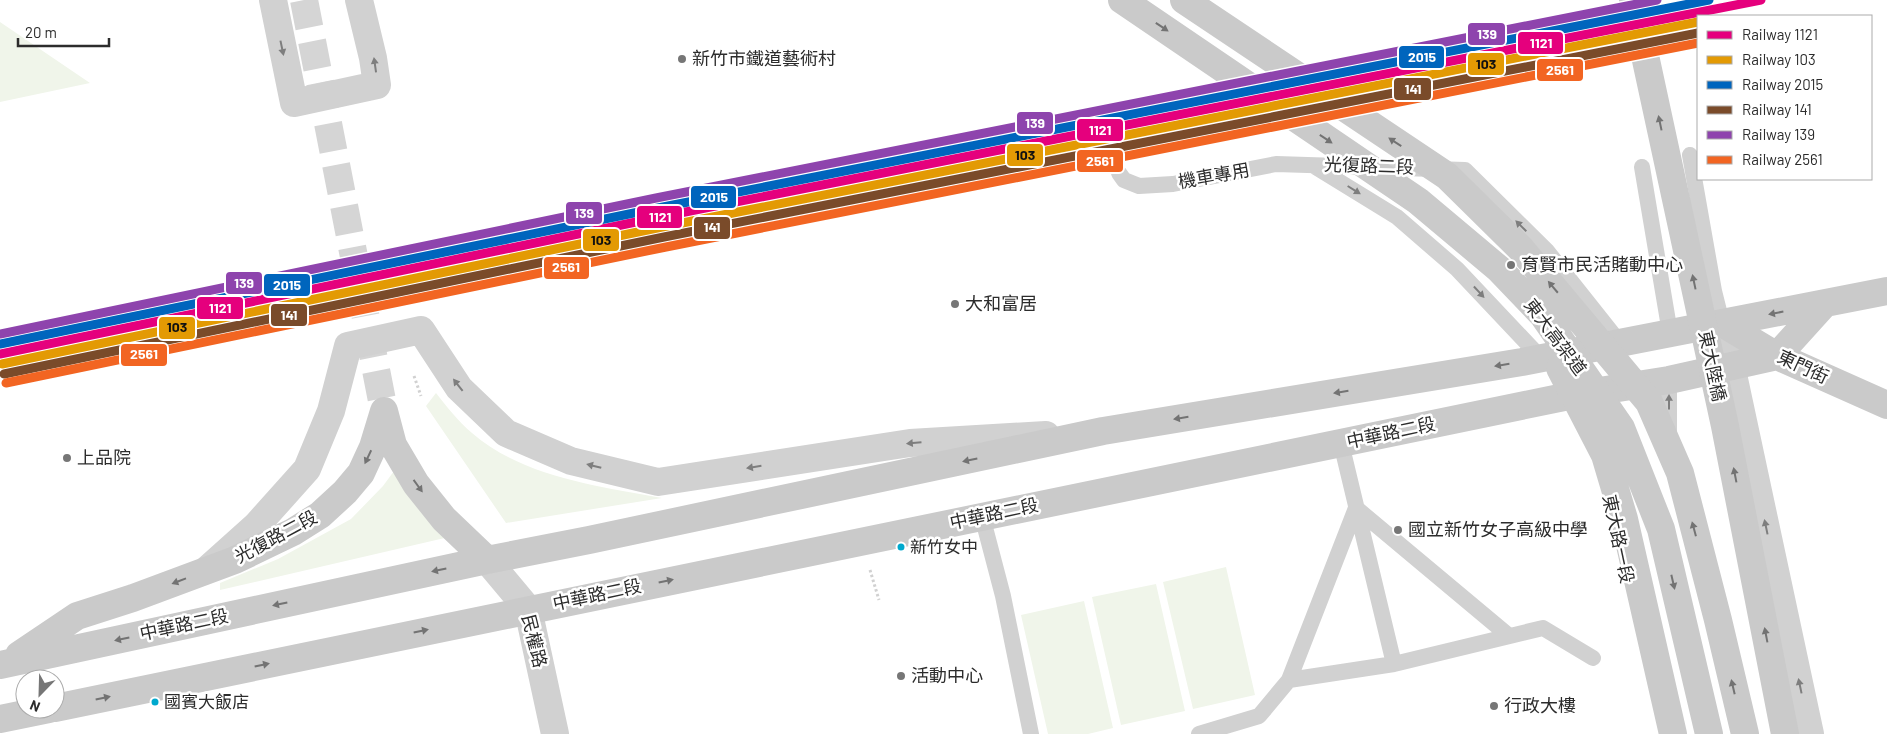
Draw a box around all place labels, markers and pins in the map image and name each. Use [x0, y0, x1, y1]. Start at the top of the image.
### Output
place label: 新竹市鐵道藝術村 [692, 47, 836, 69]
marker: 新竹市鐵道藝術村 [676, 53, 688, 65]
place label: 育賢市民活賭動中心 [1521, 253, 1683, 275]
marker: 育賢市民活賭動中心 [1505, 259, 1517, 271]
place label: 大和富居 [965, 292, 1037, 314]
marker: 大和富居 [949, 298, 961, 310]
place label: 上品院 [77, 446, 131, 468]
marker: 上品院 [61, 452, 73, 464]
place label: 國立新竹女子高級中學 [1408, 518, 1588, 540]
marker: 國立新竹女子高級中學 [1392, 524, 1404, 536]
place label: 新竹女中 [910, 536, 978, 556]
marker: 新竹女中 [896, 542, 906, 552]
place label: 活動中心 [911, 664, 983, 686]
marker: 活動中心 [895, 670, 907, 682]
place label: 國賓大飯店 [164, 691, 249, 711]
place label: 行政大樓 [1504, 694, 1576, 716]
marker: 國賓大飯店 [150, 697, 160, 707]
marker: 行政大樓 [1488, 700, 1500, 712]

